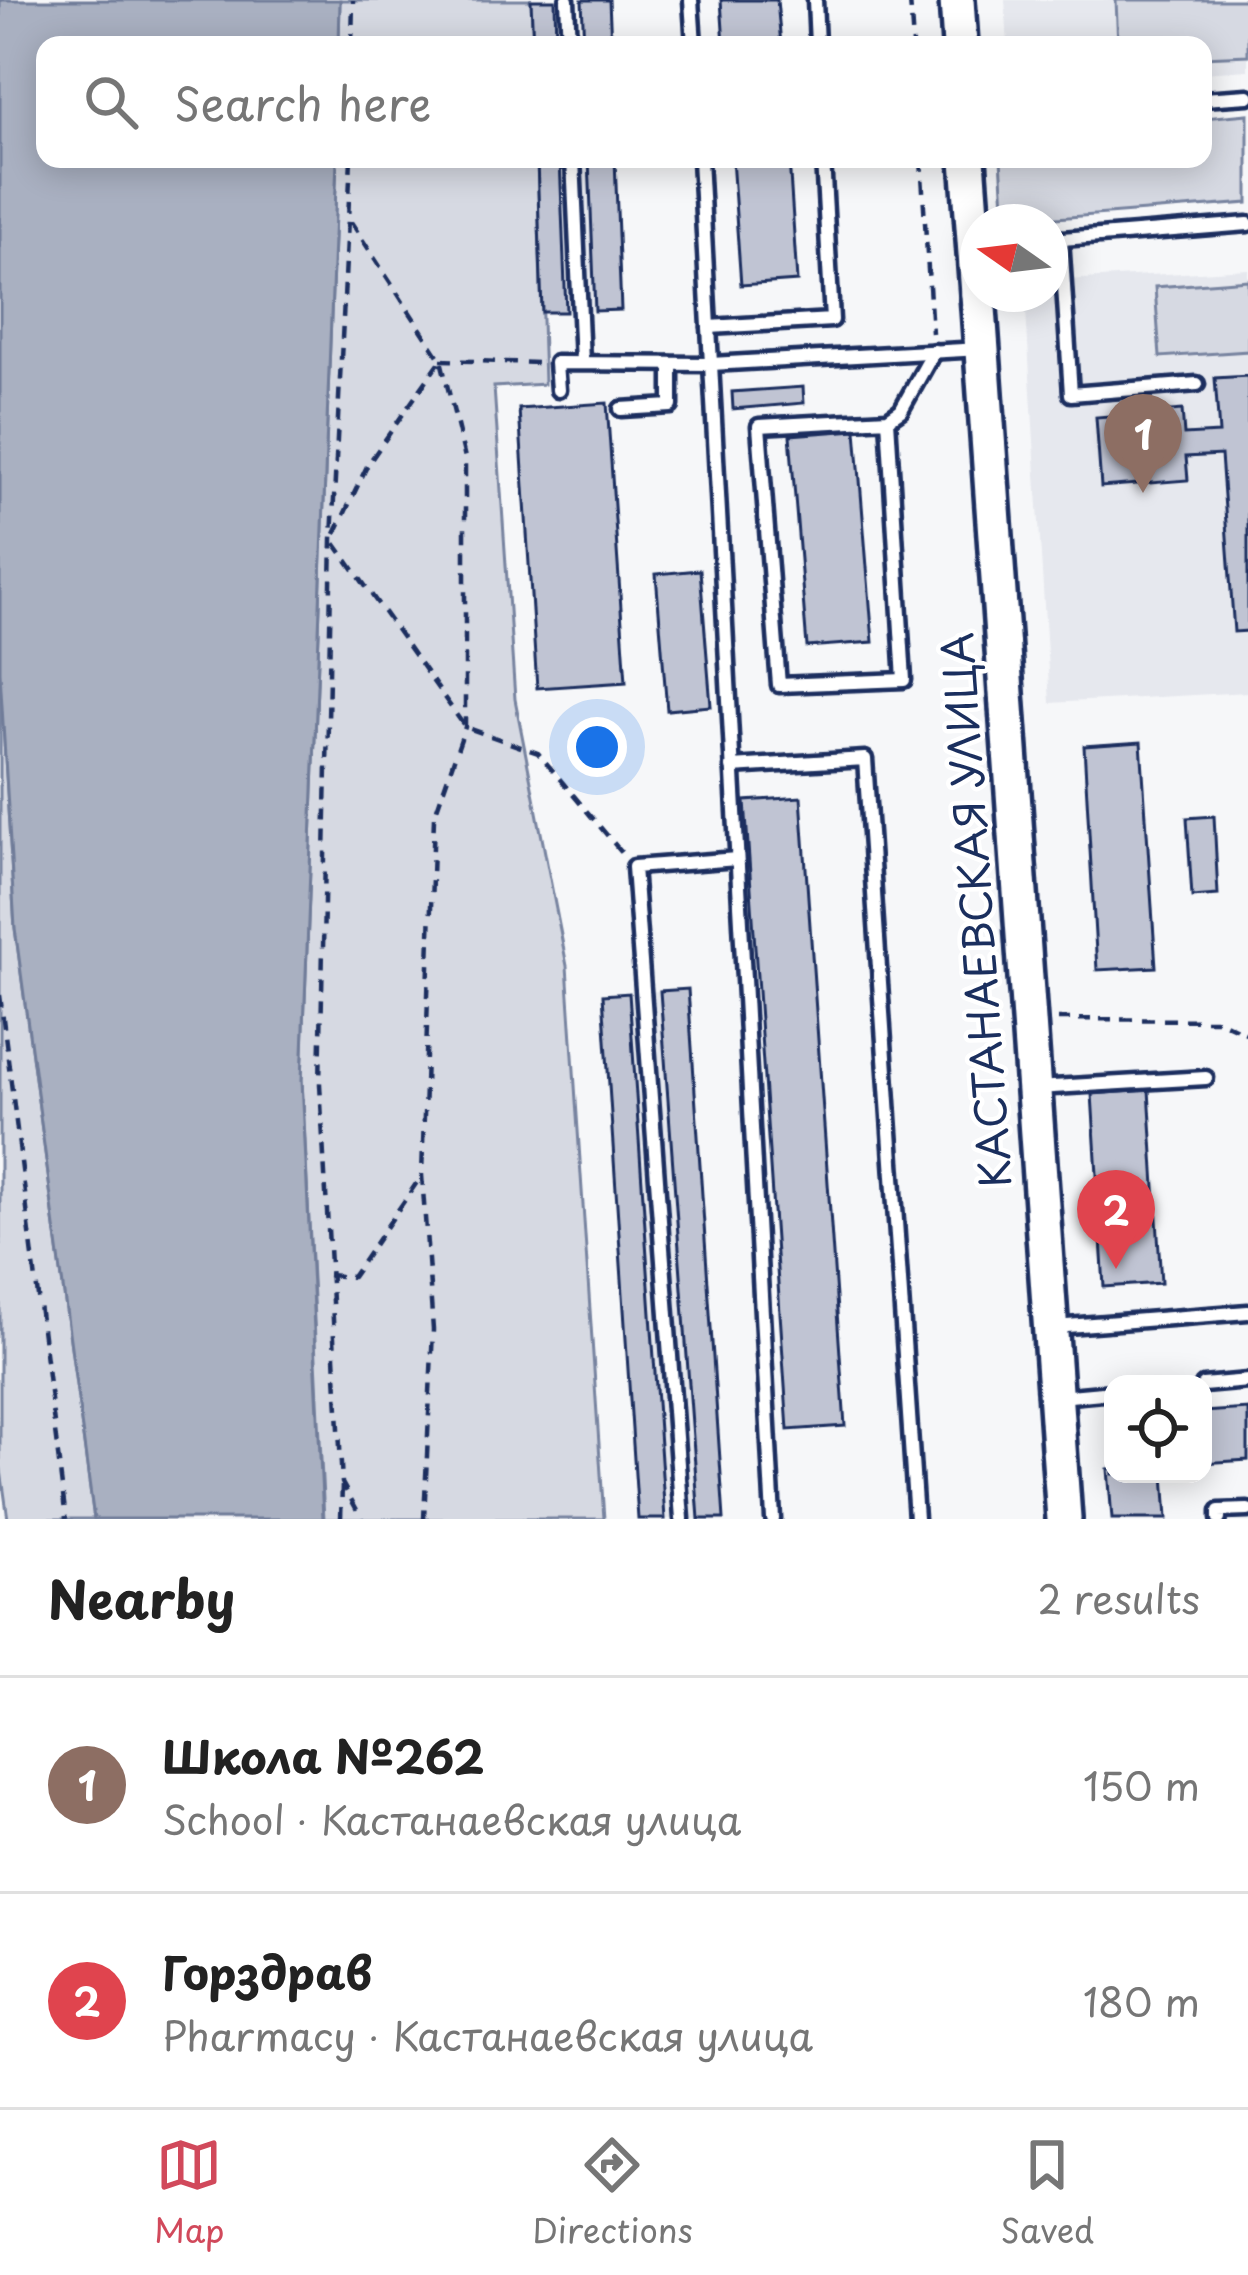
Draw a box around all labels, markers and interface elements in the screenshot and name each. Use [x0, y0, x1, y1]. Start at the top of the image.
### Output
search box [36, 36, 1212, 168]
text: Search here [174, 68, 431, 136]
icon: search [78, 69, 144, 135]
north arrow [960, 204, 1068, 312]
pin: 1 [1104, 394, 1182, 493]
street label: КАСТАНАЕВСКАЯ УЛИЦА [924, 630, 1025, 1190]
your location [567, 717, 627, 777]
pin: 2 [1077, 1170, 1155, 1269]
map controls [1104, 1375, 1212, 1483]
button: locate [1104, 1375, 1212, 1483]
text: Nearby [48, 1559, 235, 1636]
text: 2 results [1038, 1568, 1200, 1627]
text: Школа №262 [162, 1721, 484, 1789]
text: 1 [78, 1755, 96, 1814]
text: 150 m [1083, 1755, 1200, 1814]
text: School · Кастанаевская улица [162, 1789, 741, 1848]
text: Горздрав [162, 1937, 372, 2005]
text: 2 [73, 1971, 101, 2030]
text: 180 m [1083, 1971, 1200, 2030]
text: Pharmacy · Кастанаевская улица [162, 2005, 813, 2064]
tab: Map [154, 2132, 224, 2254]
tab: Directions [532, 2132, 693, 2254]
tab: Saved [1000, 2132, 1094, 2254]

